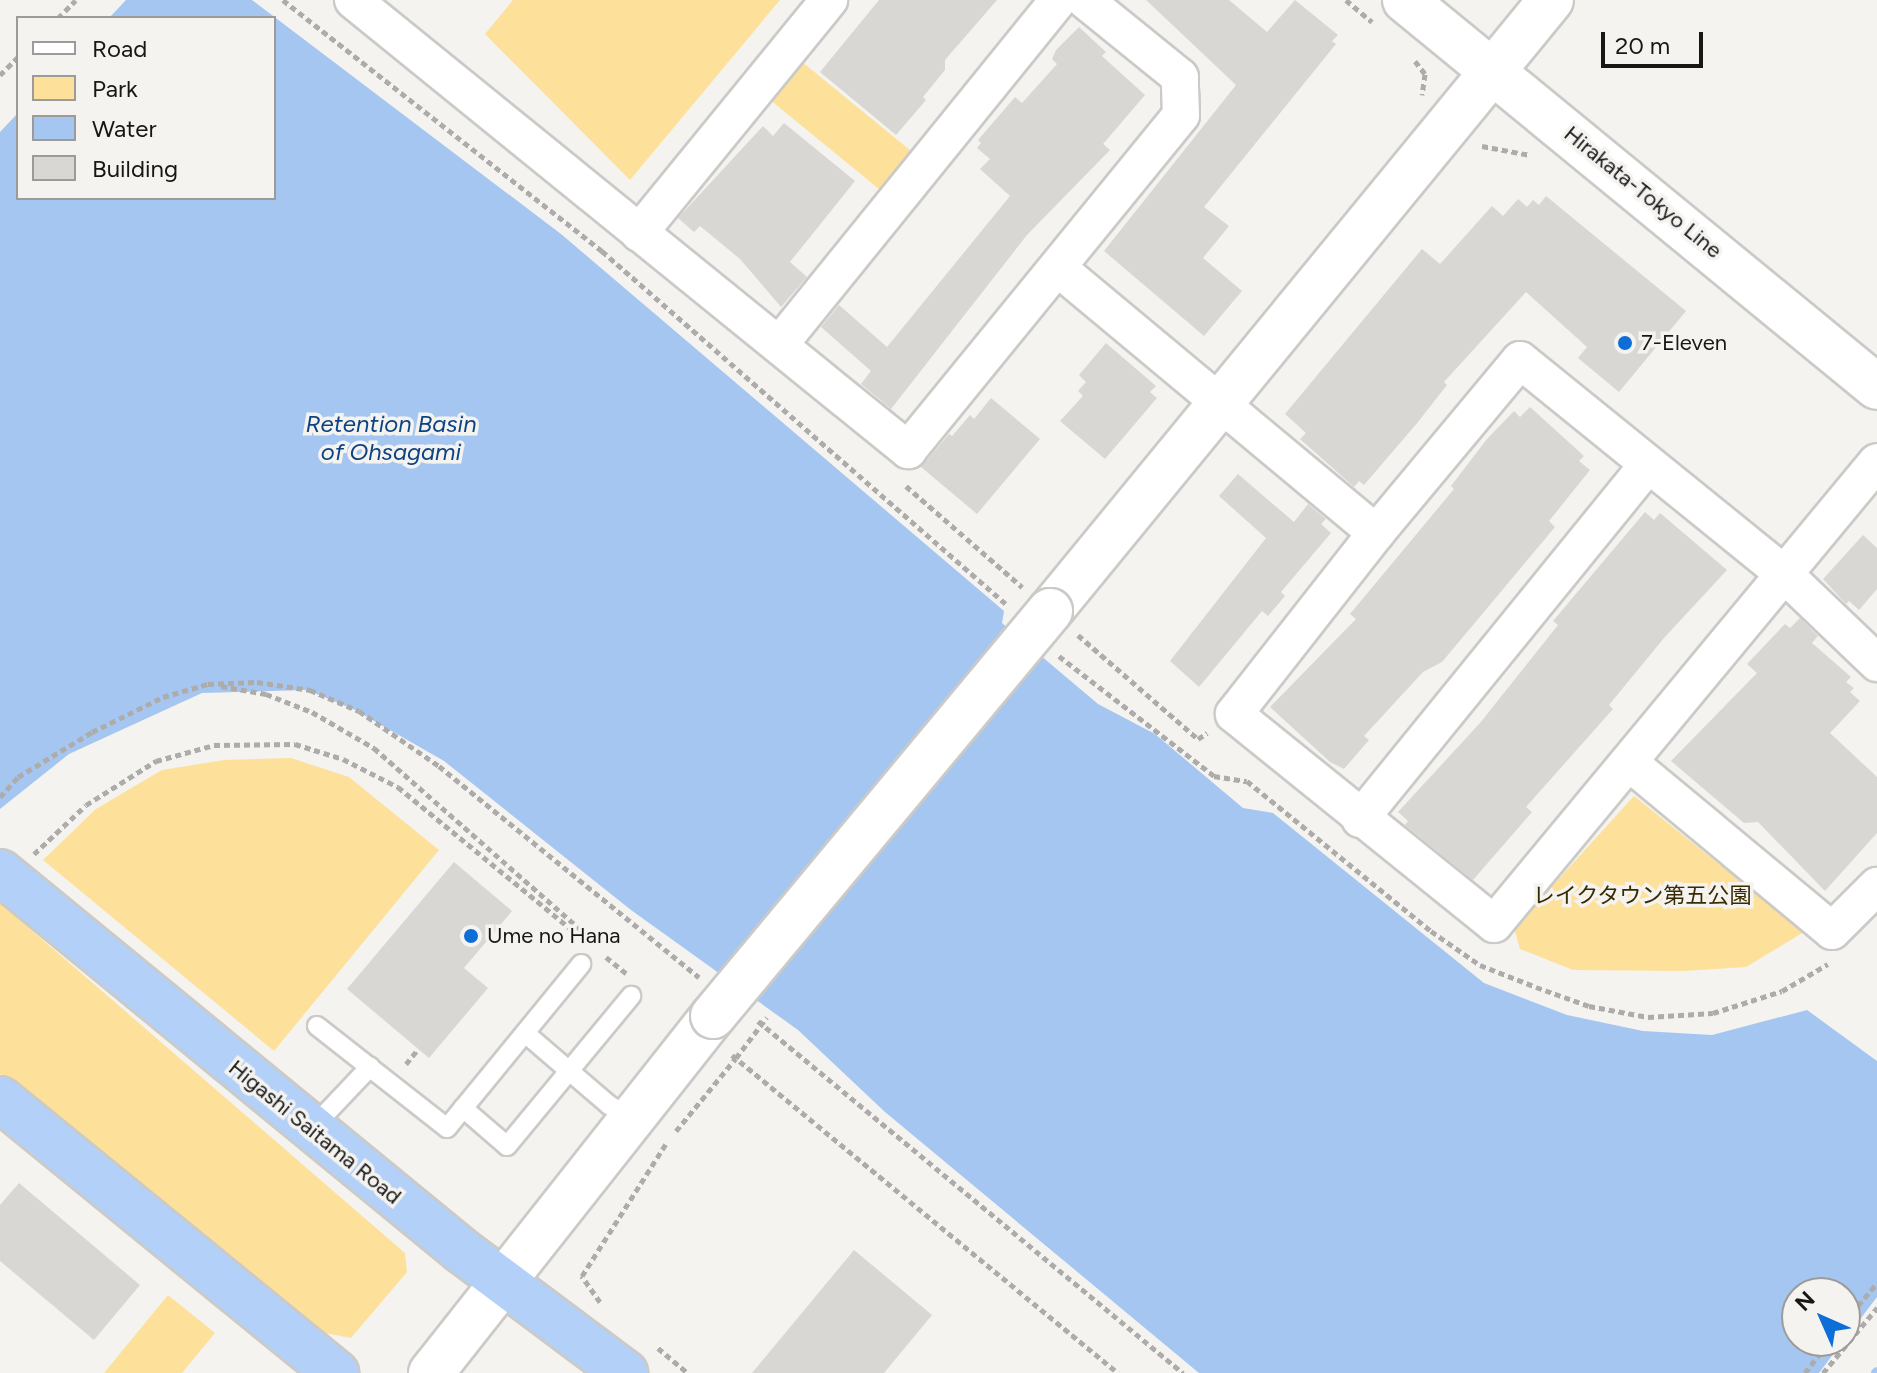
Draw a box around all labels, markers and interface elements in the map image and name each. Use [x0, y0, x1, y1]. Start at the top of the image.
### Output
legend [16, 16, 276, 200]
scale bar [1605, 16, 1707, 66]
text: 20 m [1615, 31, 1670, 60]
text: Road [92, 34, 147, 63]
text: Park [92, 74, 138, 103]
text: Water [92, 114, 157, 143]
street label: Hirakata-Tokyo Line [1559, 120, 1727, 264]
text: Building [92, 154, 178, 183]
place label: 7-Eleven [1641, 330, 1727, 356]
marker: 7-Eleven [1616, 334, 1634, 352]
water label: Retention Basin of Ohsagami [305, 410, 477, 466]
park label: レイクタウン第五公園 [1532, 883, 1752, 909]
place label: Ume no Hana [487, 923, 620, 949]
marker: Ume no Hana [462, 927, 480, 945]
street label: Higashi Saitama Road [223, 1054, 407, 1210]
north arrow [1781, 1277, 1861, 1357]
text: N [1790, 1286, 1821, 1317]

